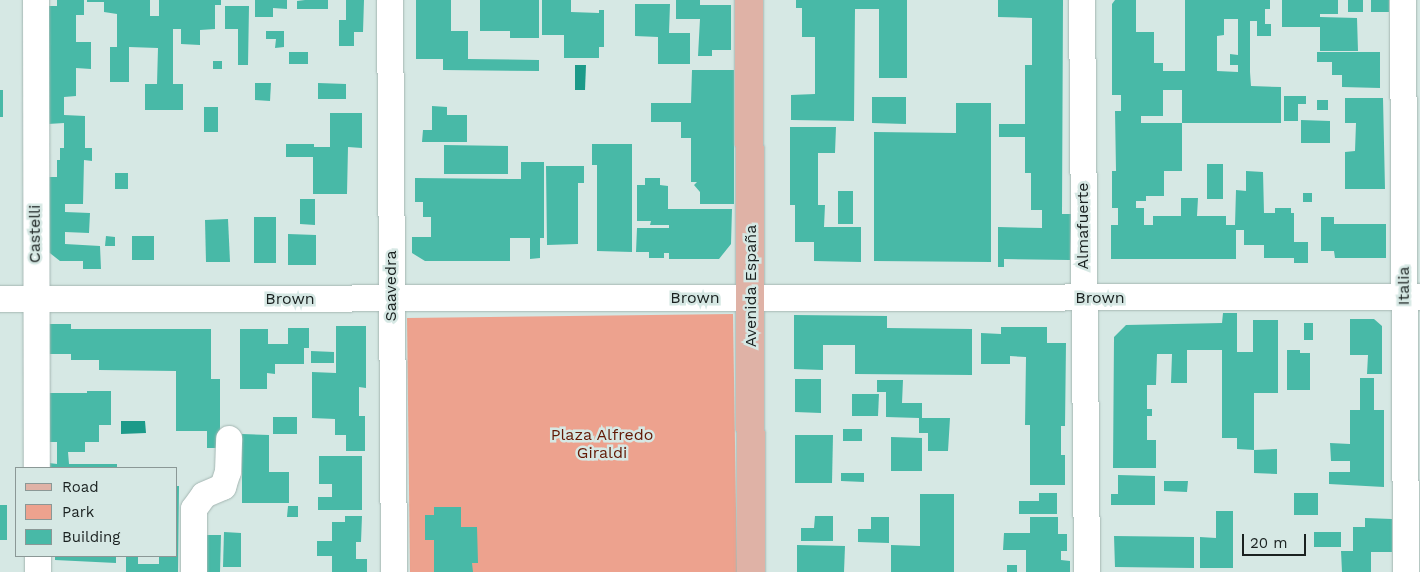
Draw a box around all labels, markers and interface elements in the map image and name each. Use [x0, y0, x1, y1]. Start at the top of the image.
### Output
street label: Almafuerte [1073, 182, 1093, 270]
street label: Castelli [25, 205, 45, 263]
street label: Avenida España [741, 225, 761, 347]
street label: Saavedra [381, 251, 401, 321]
street label: Italia [1394, 267, 1414, 305]
street label: Brown [670, 288, 720, 308]
street label: Brown [1075, 288, 1125, 308]
street label: Brown [265, 289, 315, 309]
park label: Plaza Alfredo Giraldi [550, 425, 654, 463]
legend [15, 467, 178, 557]
text: Road [62, 478, 99, 496]
text: Park [62, 503, 94, 521]
scale bar [1245, 524, 1309, 556]
text: Building [62, 528, 120, 546]
text: 20 m [1250, 534, 1288, 552]

